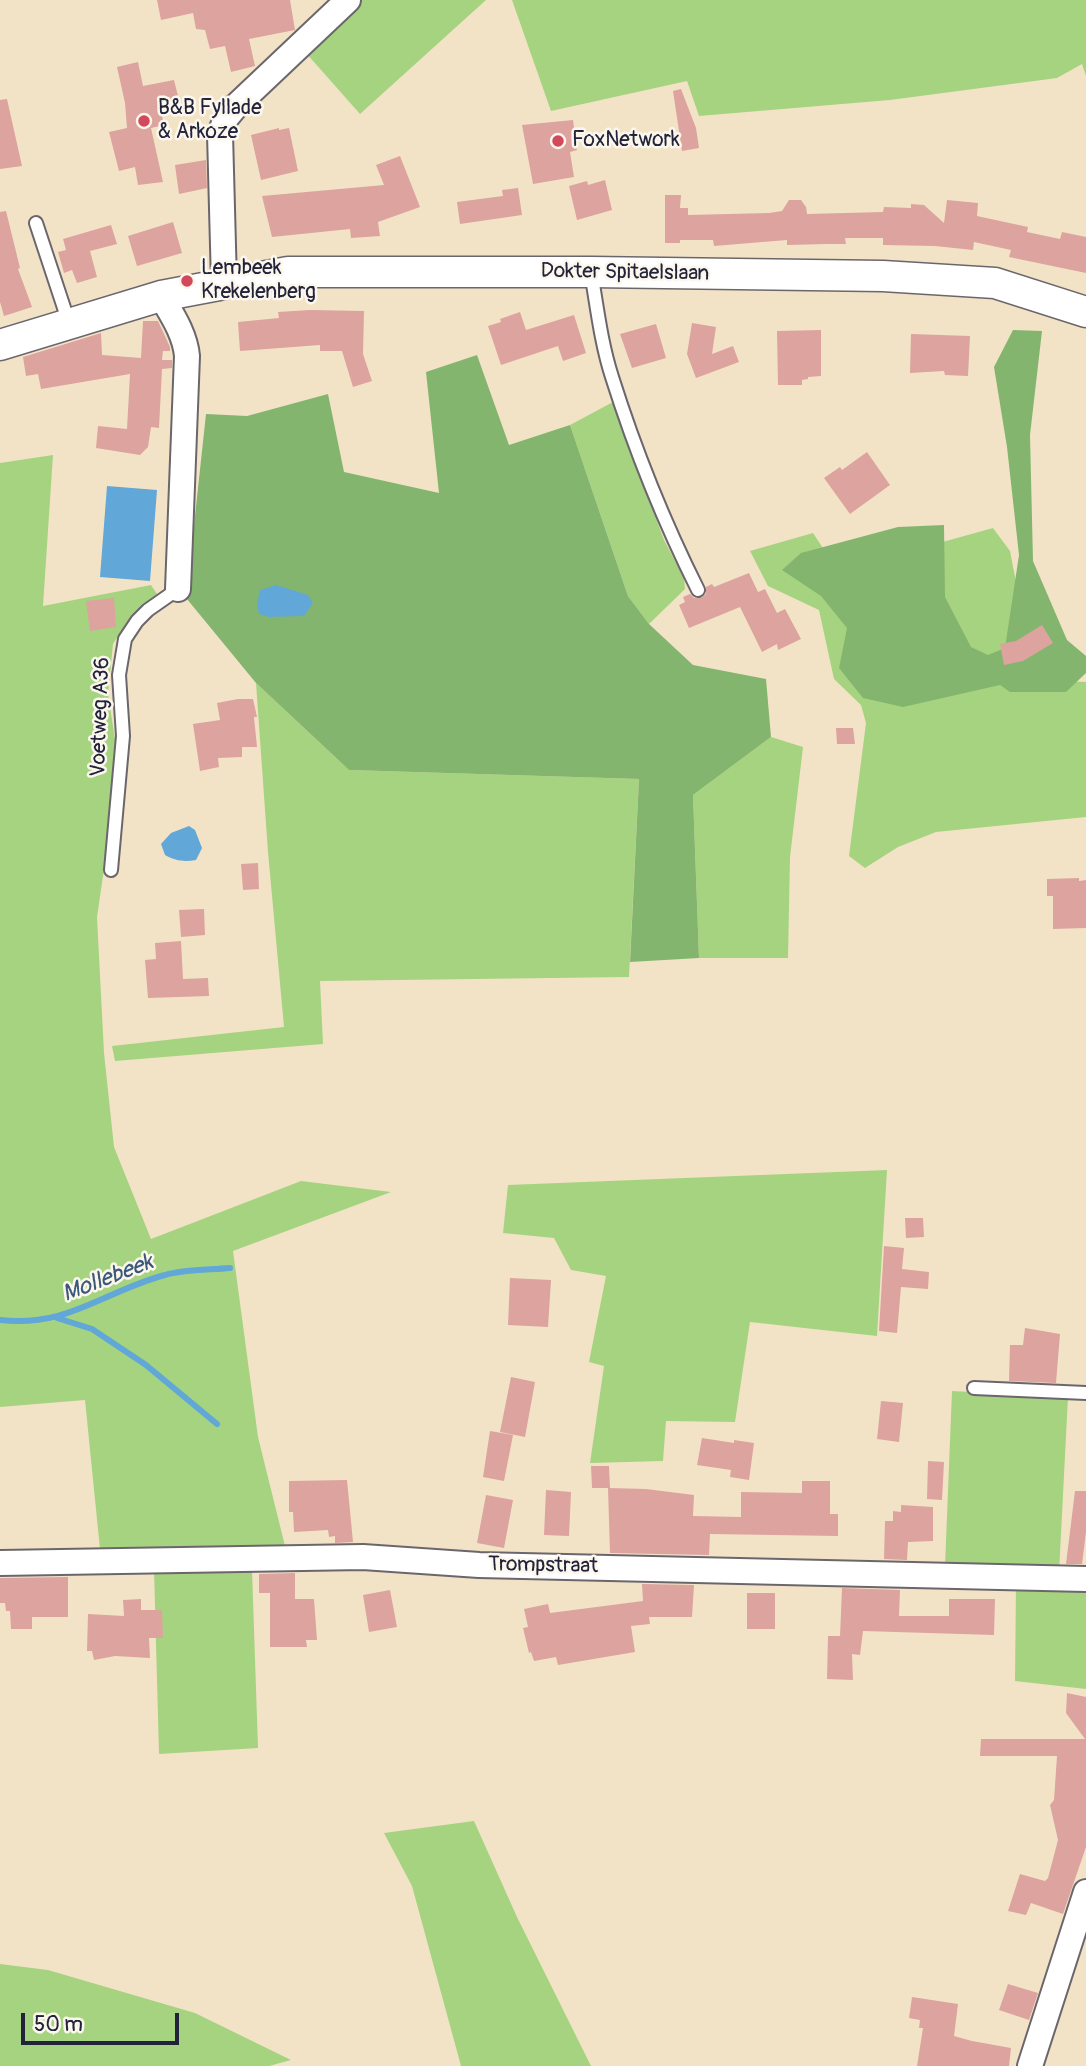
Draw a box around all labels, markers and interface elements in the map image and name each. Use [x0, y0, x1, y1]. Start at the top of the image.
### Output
place label: B&B Fyllade & Arkoze [158, 96, 262, 146]
marker: B&B Fyllade & Arkoze [136, 113, 152, 129]
place label: FoxNetwork [572, 128, 680, 154]
marker: FoxNetwork [550, 133, 566, 149]
place label: Lembeek Krekelenberg [201, 256, 316, 306]
street label: Dokter Spitaelslaan [540, 259, 710, 287]
marker: Lembeek Krekelenberg [179, 273, 195, 289]
street label: Voetweg A36 [86, 657, 116, 777]
water label: Mollebeek [59, 1249, 157, 1309]
street label: Trompstraat [488, 1552, 598, 1580]
scale bar [24, 2000, 182, 2044]
text: 50 m [34, 2011, 83, 2038]

